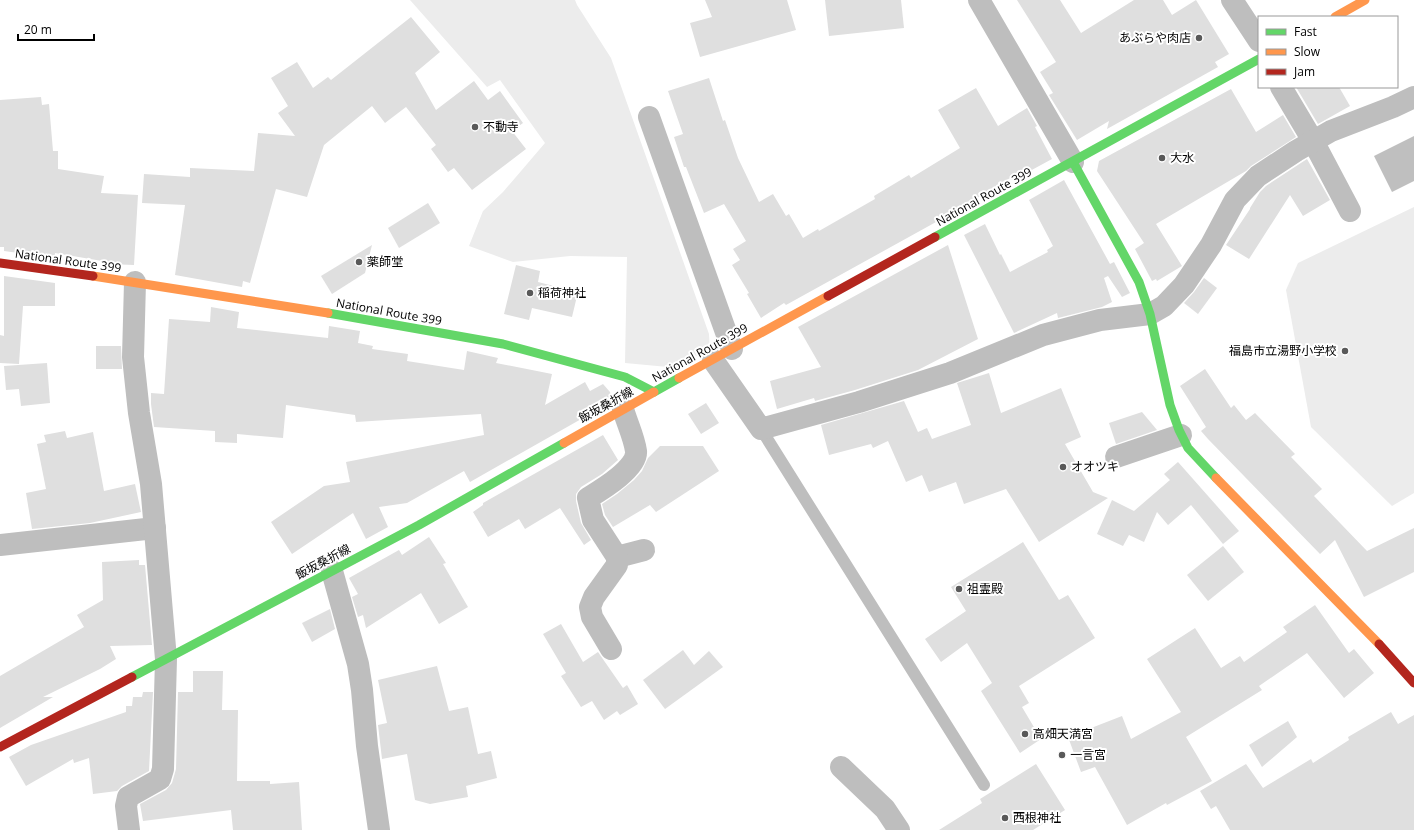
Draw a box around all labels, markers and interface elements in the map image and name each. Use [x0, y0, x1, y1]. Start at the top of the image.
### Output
scale bar [18, 16, 94, 42]
legend [1258, 16, 1398, 88]
text: 20 m [24, 21, 52, 38]
text: Fast [1294, 23, 1317, 40]
place label: あぶらや肉店 [1119, 29, 1191, 46]
marker: あぶらや肉店 [1194, 33, 1204, 43]
text: Slow [1294, 43, 1321, 60]
text: Jam [1293, 63, 1315, 80]
place label: 不動寺 [483, 118, 519, 135]
marker: 不動寺 [470, 122, 480, 132]
place label: 大水 [1170, 149, 1194, 166]
marker: 大水 [1157, 153, 1167, 163]
street label: National Route 399 [933, 163, 1035, 230]
street label: National Route 399 [14, 245, 122, 276]
place label: 薬師堂 [367, 253, 403, 270]
marker: 薬師堂 [354, 257, 364, 267]
place label: 稲荷神社 [538, 284, 586, 301]
marker: 稲荷神社 [525, 288, 535, 298]
street label: National Route 399 [335, 294, 443, 329]
street label: National Route 399 [649, 319, 751, 386]
place label: 福島市立湯野小学校 [1229, 342, 1337, 359]
marker: 福島市立湯野小学校 [1340, 346, 1350, 356]
street label: 飯坂桑折線 [575, 383, 636, 427]
place label: オオツキ [1071, 458, 1119, 475]
marker: オオツキ [1058, 462, 1068, 472]
street label: 飯坂桑折線 [292, 540, 353, 583]
place label: 祖霊殿 [967, 580, 1003, 597]
marker: 祖霊殿 [954, 584, 964, 594]
place label: 高畑天満宮 [1033, 725, 1093, 742]
marker: 高畑天満宮 [1020, 729, 1030, 739]
place label: 一言宮 [1070, 746, 1106, 763]
marker: 一言宮 [1057, 750, 1067, 760]
place label: 西根神社 [1013, 809, 1061, 826]
marker: 西根神社 [1000, 813, 1010, 823]

